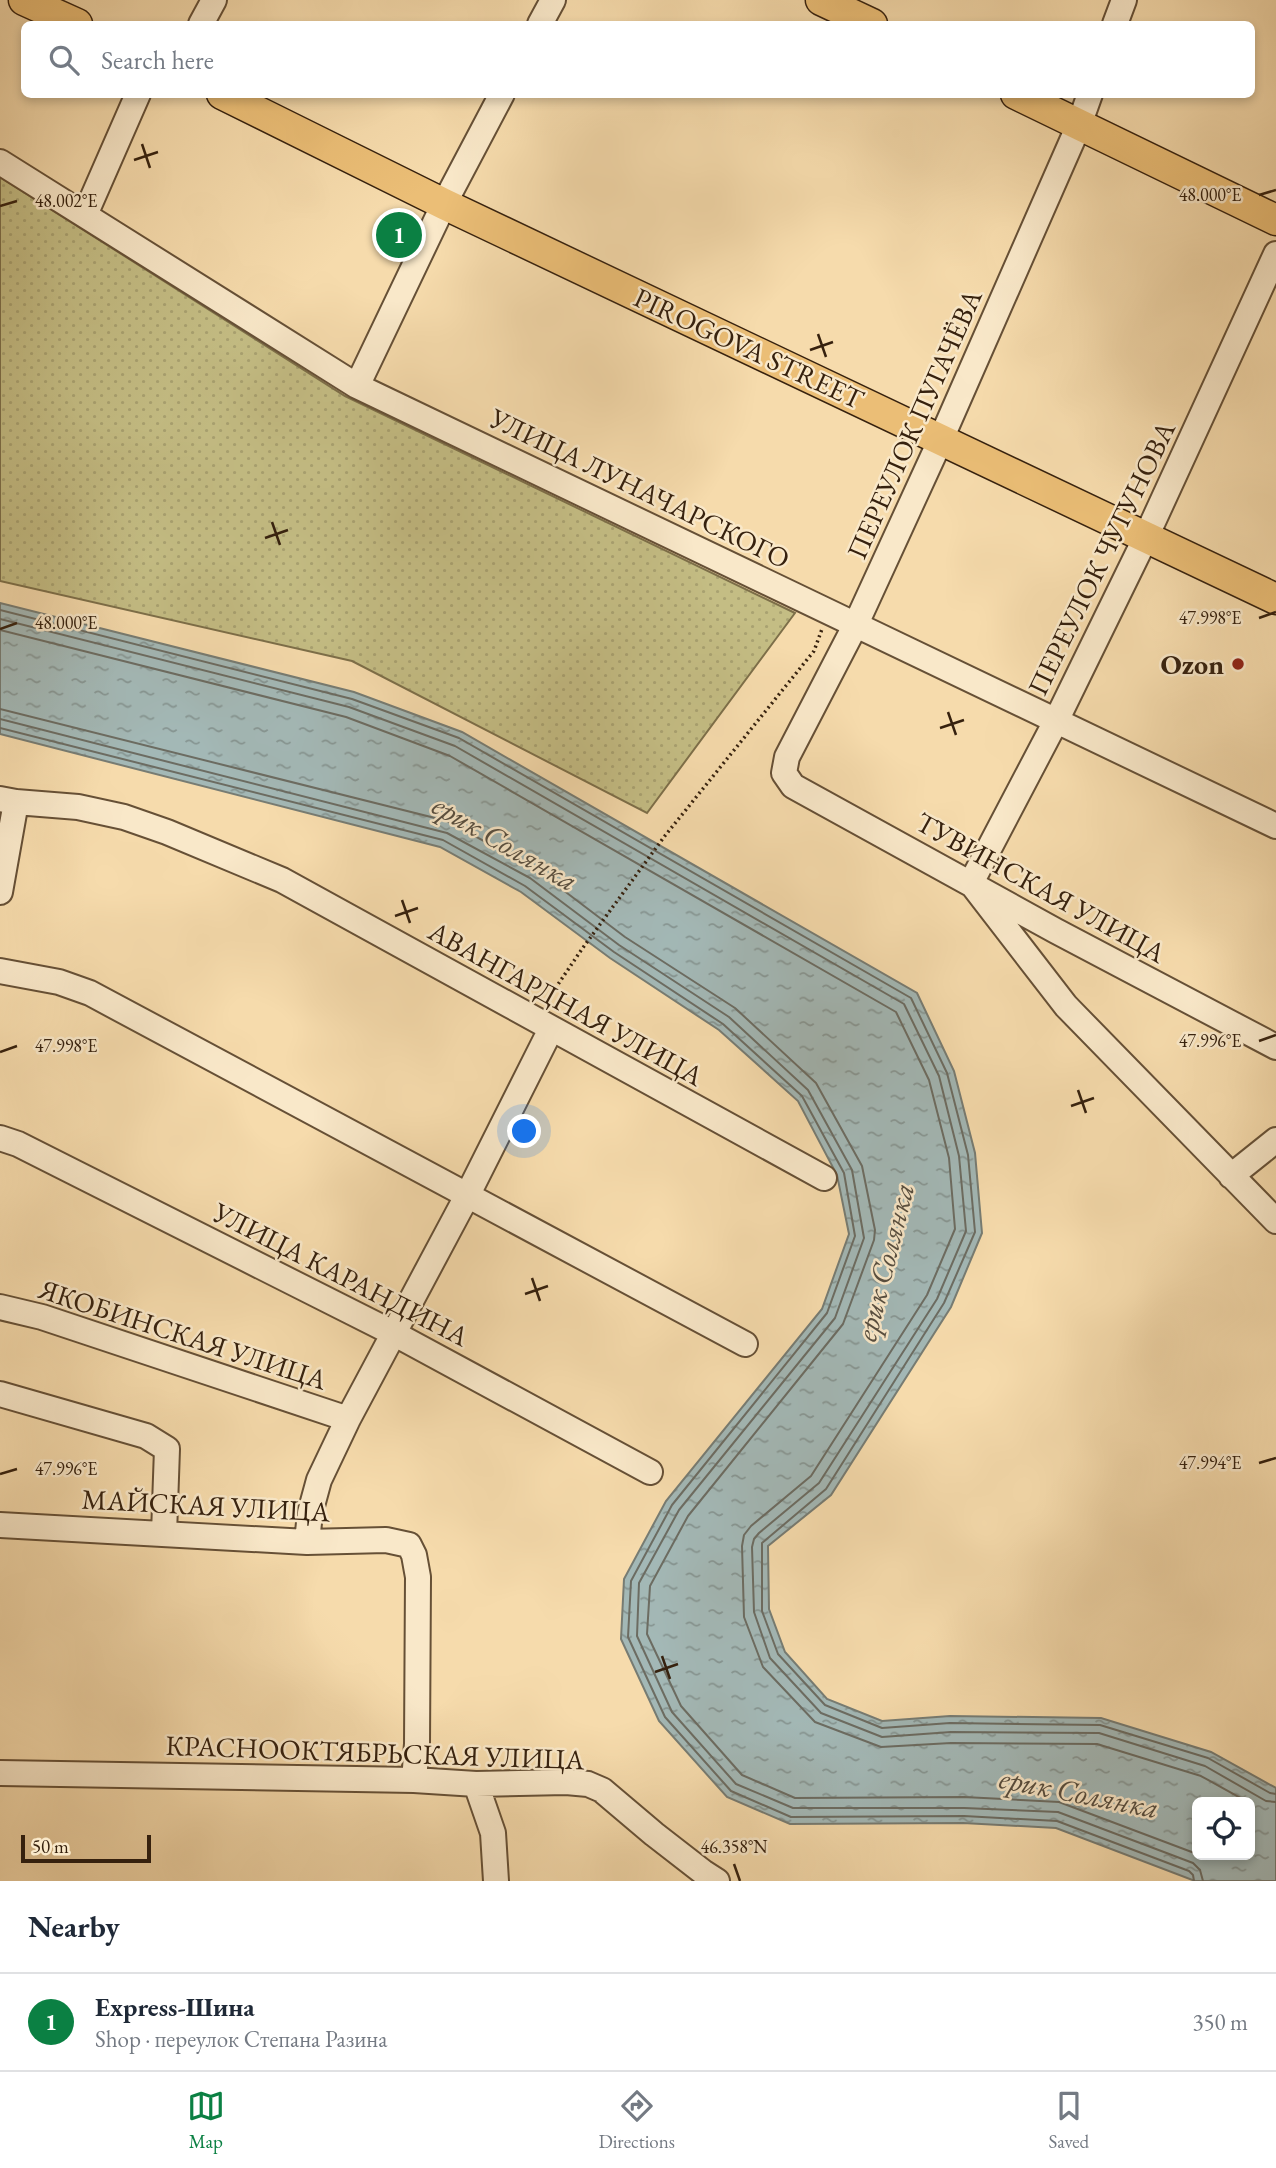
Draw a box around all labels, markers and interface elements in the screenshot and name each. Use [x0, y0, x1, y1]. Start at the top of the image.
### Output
search box [21, 21, 1255, 98]
icon: search [45, 41, 83, 79]
text: Search here [101, 43, 214, 77]
text: 48.000°E [1179, 183, 1241, 206]
text: 48.002°E [35, 189, 97, 212]
pin: 1 [376, 209, 422, 261]
street label: PIROGOVA STREET [628, 279, 870, 417]
street label: ПЕРЕУЛОК ПУГАЧЁВА [838, 283, 990, 565]
street label: УЛИЦА ЛУНАЧАРСКОГО [483, 399, 796, 576]
street label: ПЕРЕУЛОК ЧУГУНОВА [1019, 415, 1183, 701]
text: 47.998°E [1179, 606, 1241, 629]
text: 48.000°E [35, 611, 97, 634]
place label: Ozon [1161, 646, 1224, 682]
marker: Ozon [1230, 656, 1246, 672]
water label: ерик Солянка [426, 785, 585, 900]
street label: ТУВИНСКАЯ УЛИЦА [910, 803, 1173, 971]
street label: АВАНГАРДНАЯ УЛИЦА [421, 912, 710, 1094]
text: 47.996°E [1179, 1029, 1241, 1052]
text: 47.998°E [35, 1034, 97, 1057]
your location [507, 1114, 541, 1148]
water label: ерик Солянка [846, 1179, 923, 1345]
street label: УЛИЦА КАРАНДИНА [206, 1193, 475, 1354]
street label: ЯКОБИНСКАЯ УЛИЦА [34, 1270, 332, 1398]
text: 47.994°E [1179, 1451, 1241, 1474]
text: 47.996°E [35, 1457, 97, 1480]
street label: МАЙСКАЯ УЛИЦА [81, 1481, 332, 1530]
street label: КРАСНООКТЯБРЬСКАЯ УЛИЦА [165, 1727, 586, 1777]
water label: ерик Солянка [996, 1758, 1162, 1827]
map controls [1192, 1797, 1255, 1860]
button: locate [1192, 1797, 1255, 1860]
scale bar [21, 1832, 150, 1864]
text: 50 m [32, 1834, 69, 1859]
text: 46.358°N [701, 1835, 768, 1858]
text: Nearby [28, 1907, 120, 1946]
text: Express-Шина [95, 1990, 255, 2024]
text: 1 [45, 2007, 57, 2037]
text: 350 m [1192, 2007, 1248, 2037]
text: Shop · переулок Степана Разина [95, 2024, 387, 2054]
tab: Map [187, 2087, 225, 2154]
tab: Directions [598, 2087, 675, 2154]
tab: Saved [1048, 2087, 1089, 2154]

